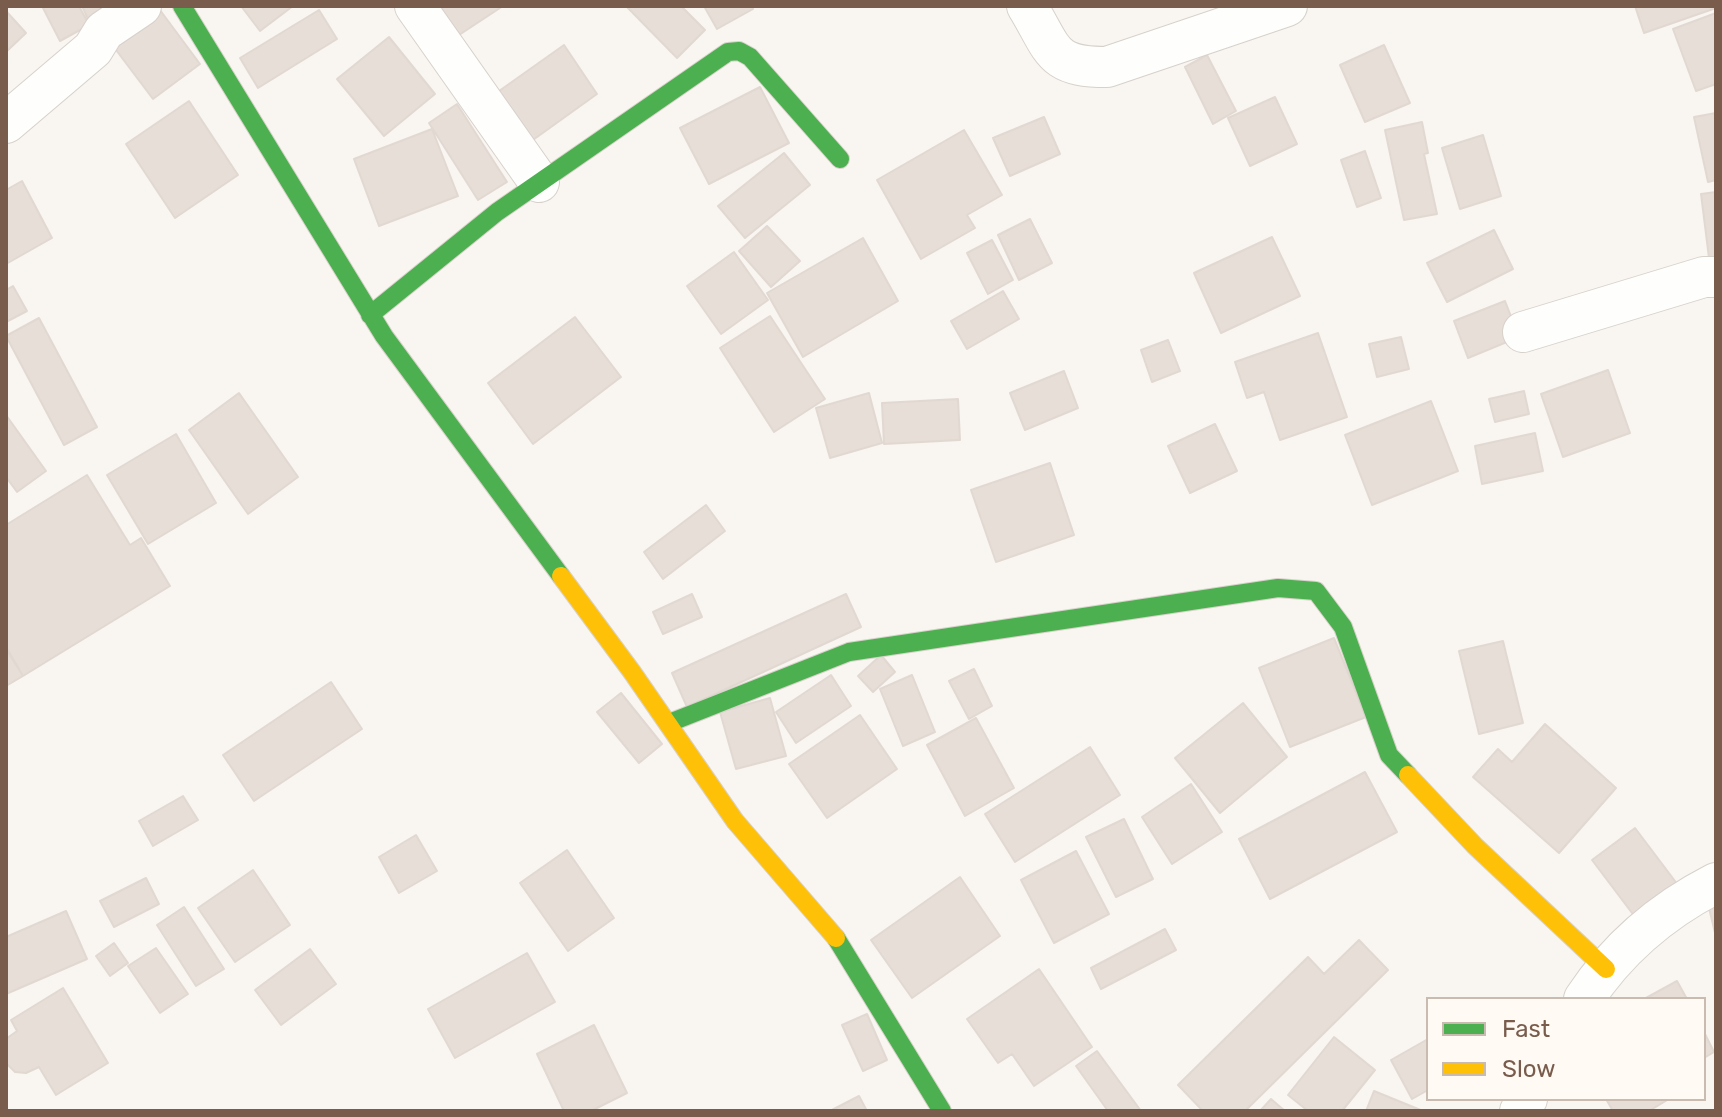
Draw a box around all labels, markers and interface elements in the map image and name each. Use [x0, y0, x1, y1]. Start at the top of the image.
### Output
legend [1426, 997, 1706, 1101]
text: Fast [1502, 1015, 1550, 1043]
text: Slow [1502, 1055, 1555, 1083]

